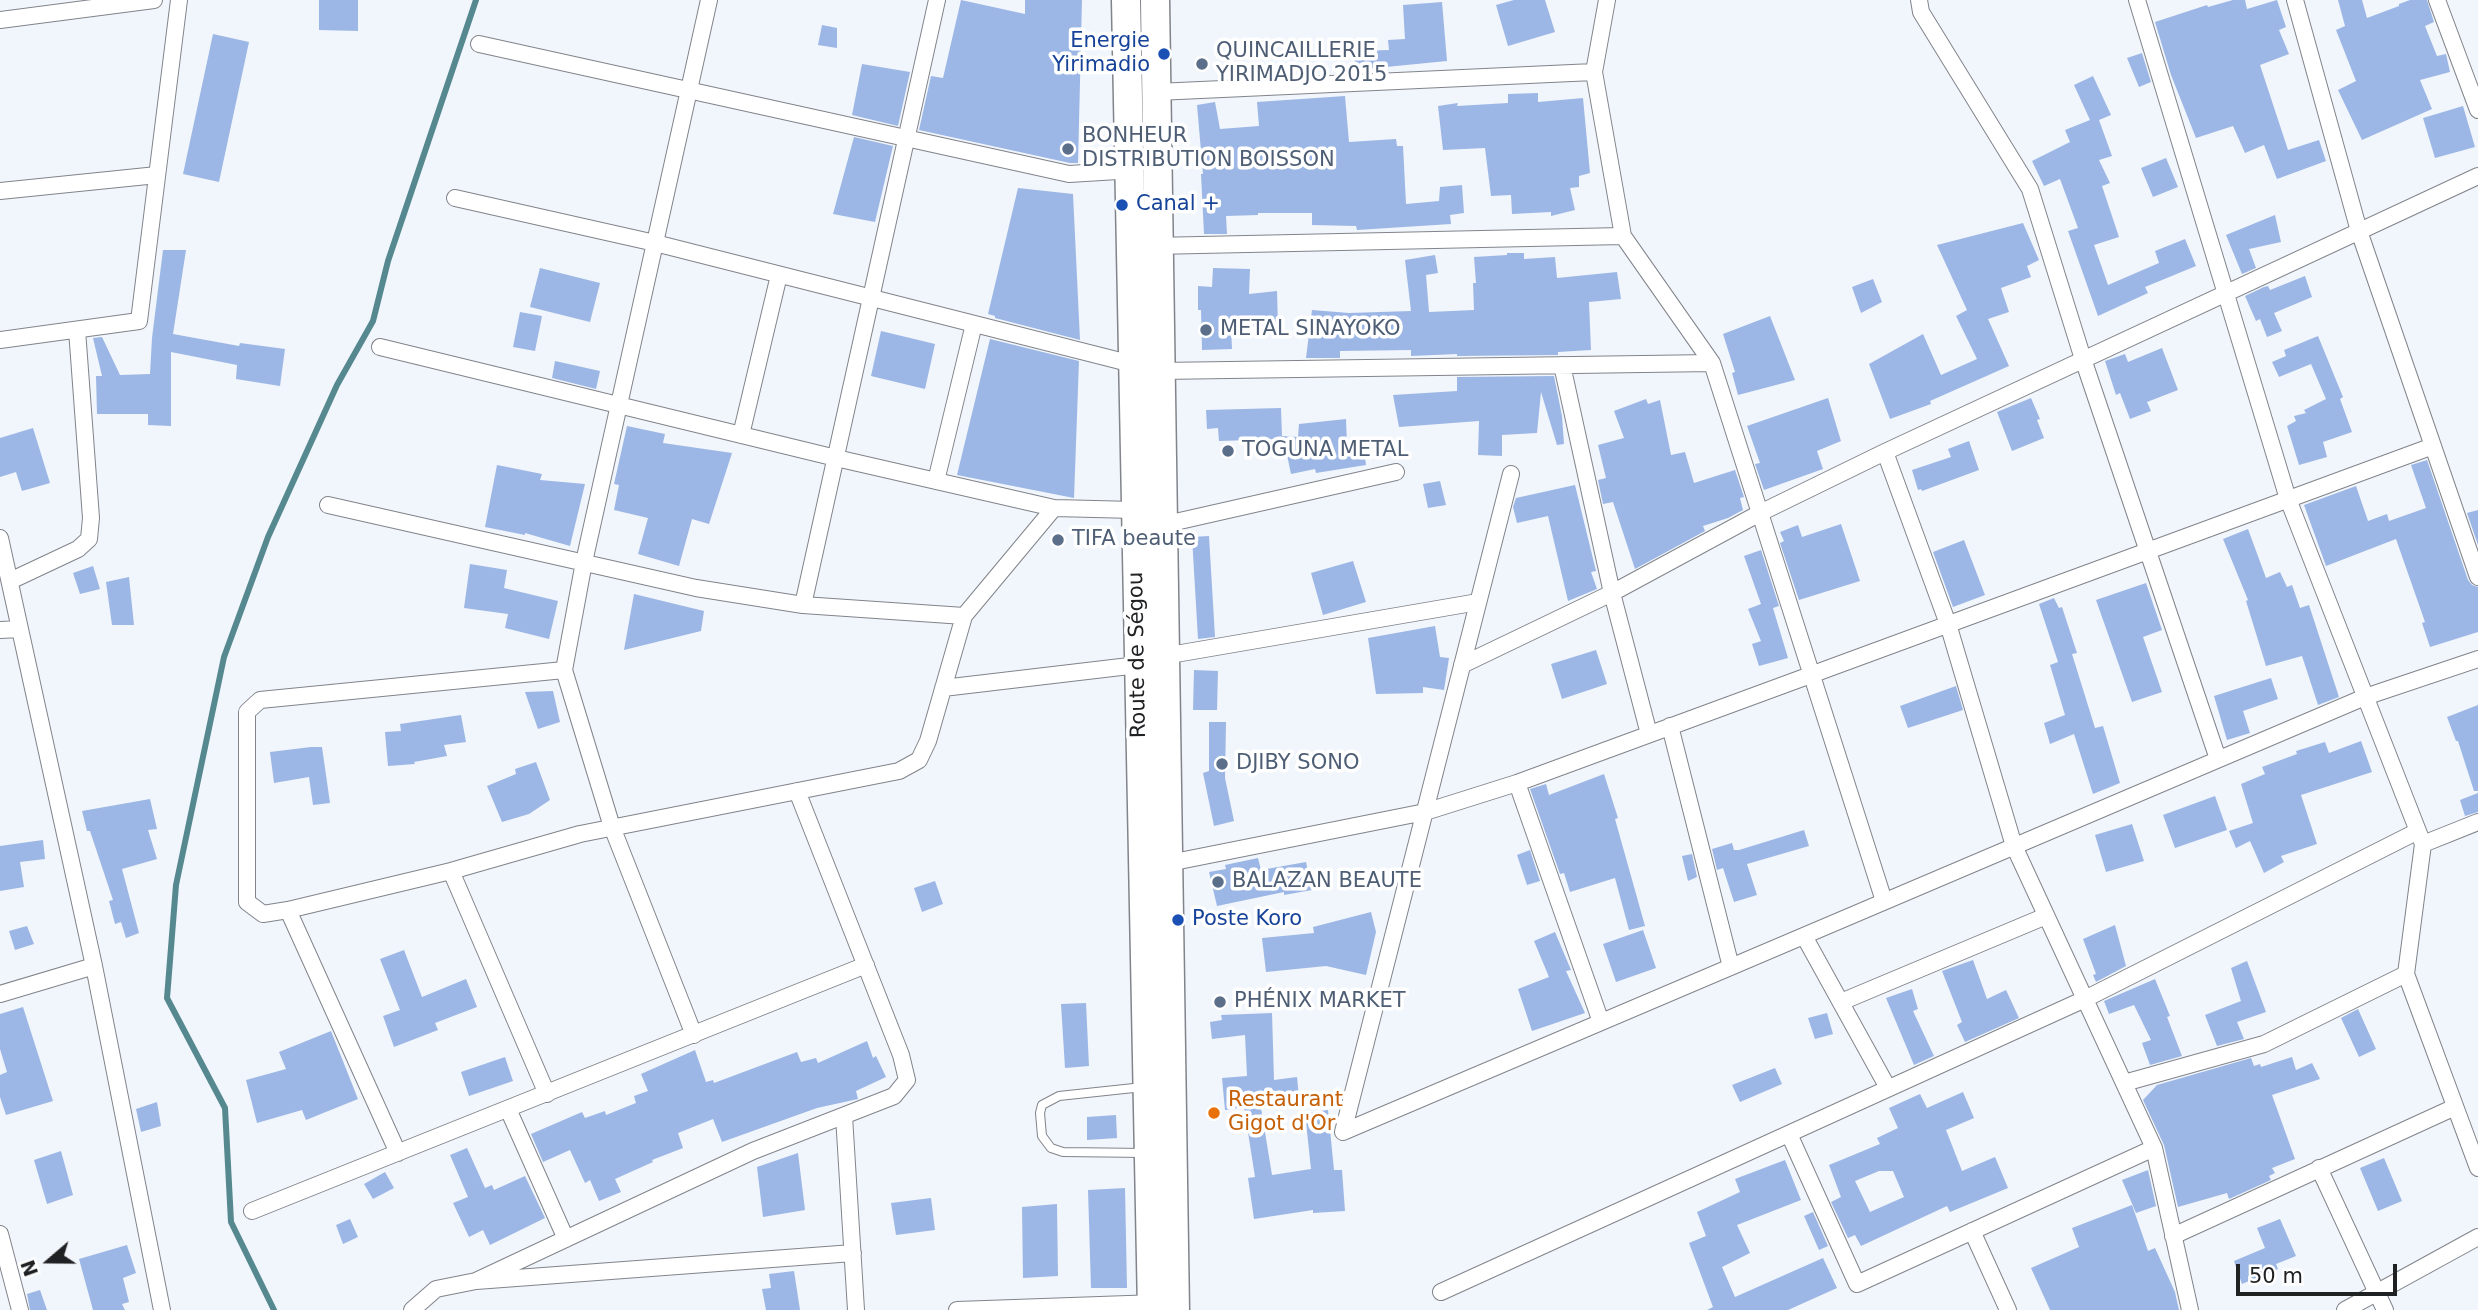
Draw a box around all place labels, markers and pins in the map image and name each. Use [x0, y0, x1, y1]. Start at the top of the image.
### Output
place label: Energie Yirimadio [1052, 29, 1150, 79]
place label: QUINCAILLERIE YIRIMADJO 2015 [1216, 39, 1387, 89]
marker: Energie Yirimadio [1156, 46, 1172, 62]
marker: QUINCAILLERIE YIRIMADJO 2015 [1194, 56, 1210, 72]
place label: BONHEUR DISTRIBUTION BOISSON [1082, 124, 1335, 174]
marker: BONHEUR DISTRIBUTION BOISSON [1060, 141, 1076, 157]
place label: Canal + [1136, 192, 1220, 218]
marker: Canal + [1114, 197, 1130, 213]
place label: METAL SINAYOKO [1220, 317, 1401, 343]
marker: METAL SINAYOKO [1198, 322, 1214, 338]
place label: TOGUNA METAL [1242, 438, 1408, 464]
marker: TOGUNA METAL [1220, 443, 1236, 459]
place label: TIFA beaute [1072, 527, 1196, 553]
marker: TIFA beaute [1050, 532, 1066, 548]
place label: DJIBY SONO [1236, 751, 1359, 777]
marker: DJIBY SONO [1214, 756, 1230, 772]
place label: BALAZAN BEAUTE [1232, 869, 1422, 895]
marker: BALAZAN BEAUTE [1210, 874, 1226, 890]
place label: Poste Koro [1192, 907, 1302, 933]
marker: Poste Koro [1170, 912, 1186, 928]
place label: PHÉNIX MARKET [1234, 989, 1406, 1015]
marker: PHÉNIX MARKET [1212, 994, 1228, 1010]
place label: Restaurant Gigot d'Or [1228, 1088, 1343, 1138]
marker: Restaurant Gigot d'Or [1206, 1105, 1222, 1121]

